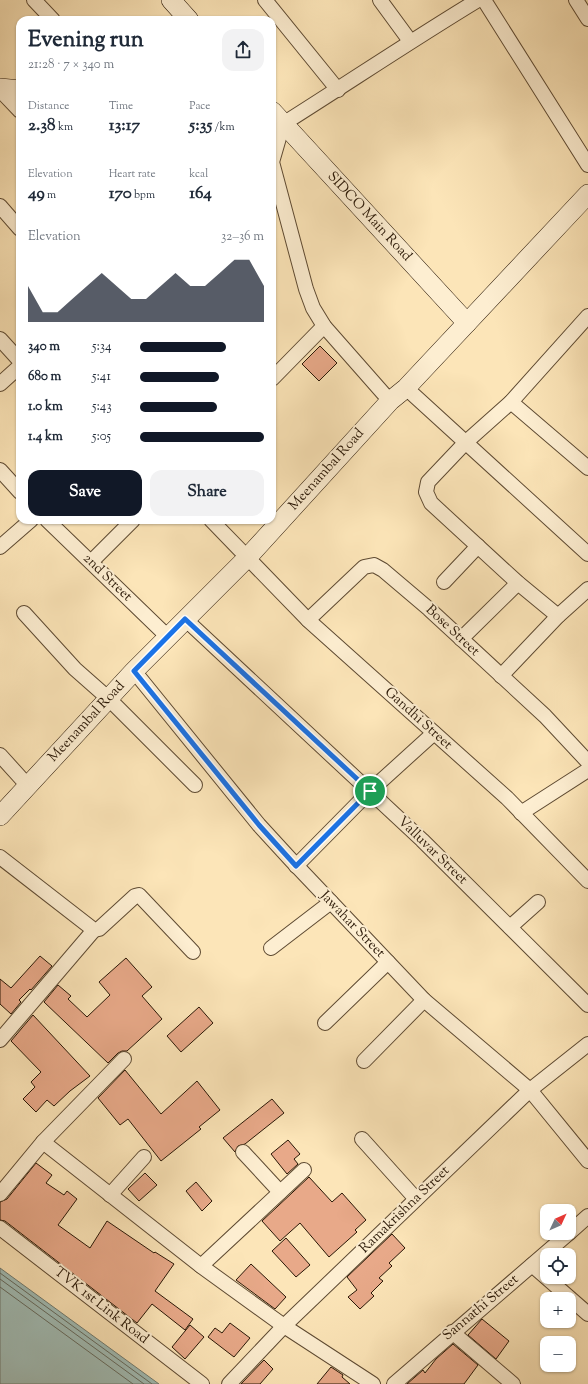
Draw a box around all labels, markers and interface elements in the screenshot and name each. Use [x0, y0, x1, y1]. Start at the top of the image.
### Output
text: Evening run [28, 25, 144, 57]
button: share [222, 29, 264, 71]
text: 21:28 · 7 × 340 m [28, 56, 114, 74]
text: Distance [28, 98, 69, 114]
text: Time [109, 98, 133, 114]
text: Pace [189, 98, 210, 114]
text: 2.38 [28, 114, 56, 138]
text: 13:17 [109, 114, 140, 138]
text: 5:35 [189, 114, 212, 138]
text: km [56, 119, 73, 135]
text: /km [212, 119, 234, 135]
text: Elevation [28, 166, 73, 182]
text: Heart rate [109, 166, 156, 182]
text: kcal [189, 166, 208, 182]
street label: SIDCO Main Road [322, 168, 416, 266]
text: 49 [28, 182, 45, 206]
text: 170 [109, 182, 132, 206]
text: 164 [189, 182, 212, 206]
text: m [45, 187, 56, 203]
text: bpm [132, 187, 155, 203]
text: Elevation [28, 228, 81, 246]
text: 32–36 m [221, 228, 264, 246]
text: 340 m [28, 338, 60, 356]
text: 5:34 [92, 338, 112, 356]
text: 680 m [28, 368, 61, 386]
text: 5:41 [92, 368, 111, 386]
text: 1.0 km [28, 398, 63, 416]
text: 5:43 [92, 398, 112, 416]
street label: Meenambal Road [285, 424, 369, 515]
text: 1.4 km [28, 428, 63, 446]
text: 5:05 [92, 428, 111, 446]
button: Save [28, 470, 142, 516]
button: Share [150, 470, 264, 516]
street label: 2nd Street [78, 549, 136, 607]
street label: Bose Street [420, 601, 484, 662]
street label: Meenambal Road [44, 677, 130, 767]
street label: Gandhi Street [380, 683, 457, 755]
pin [353, 774, 387, 808]
icon: arrive [359, 780, 381, 802]
street label: Valluvar Street [392, 812, 472, 890]
street label: Jawahar Street [314, 886, 389, 963]
street label: Ramakrishna Street [355, 1161, 455, 1258]
north arrow [540, 1204, 576, 1240]
map controls [540, 1204, 576, 1372]
button: locate [540, 1248, 576, 1284]
street label: TVK 1st Link Road [50, 1263, 153, 1349]
street label: Sannathi Street [439, 1270, 524, 1346]
button: + [540, 1292, 576, 1328]
button: − [540, 1336, 576, 1372]

